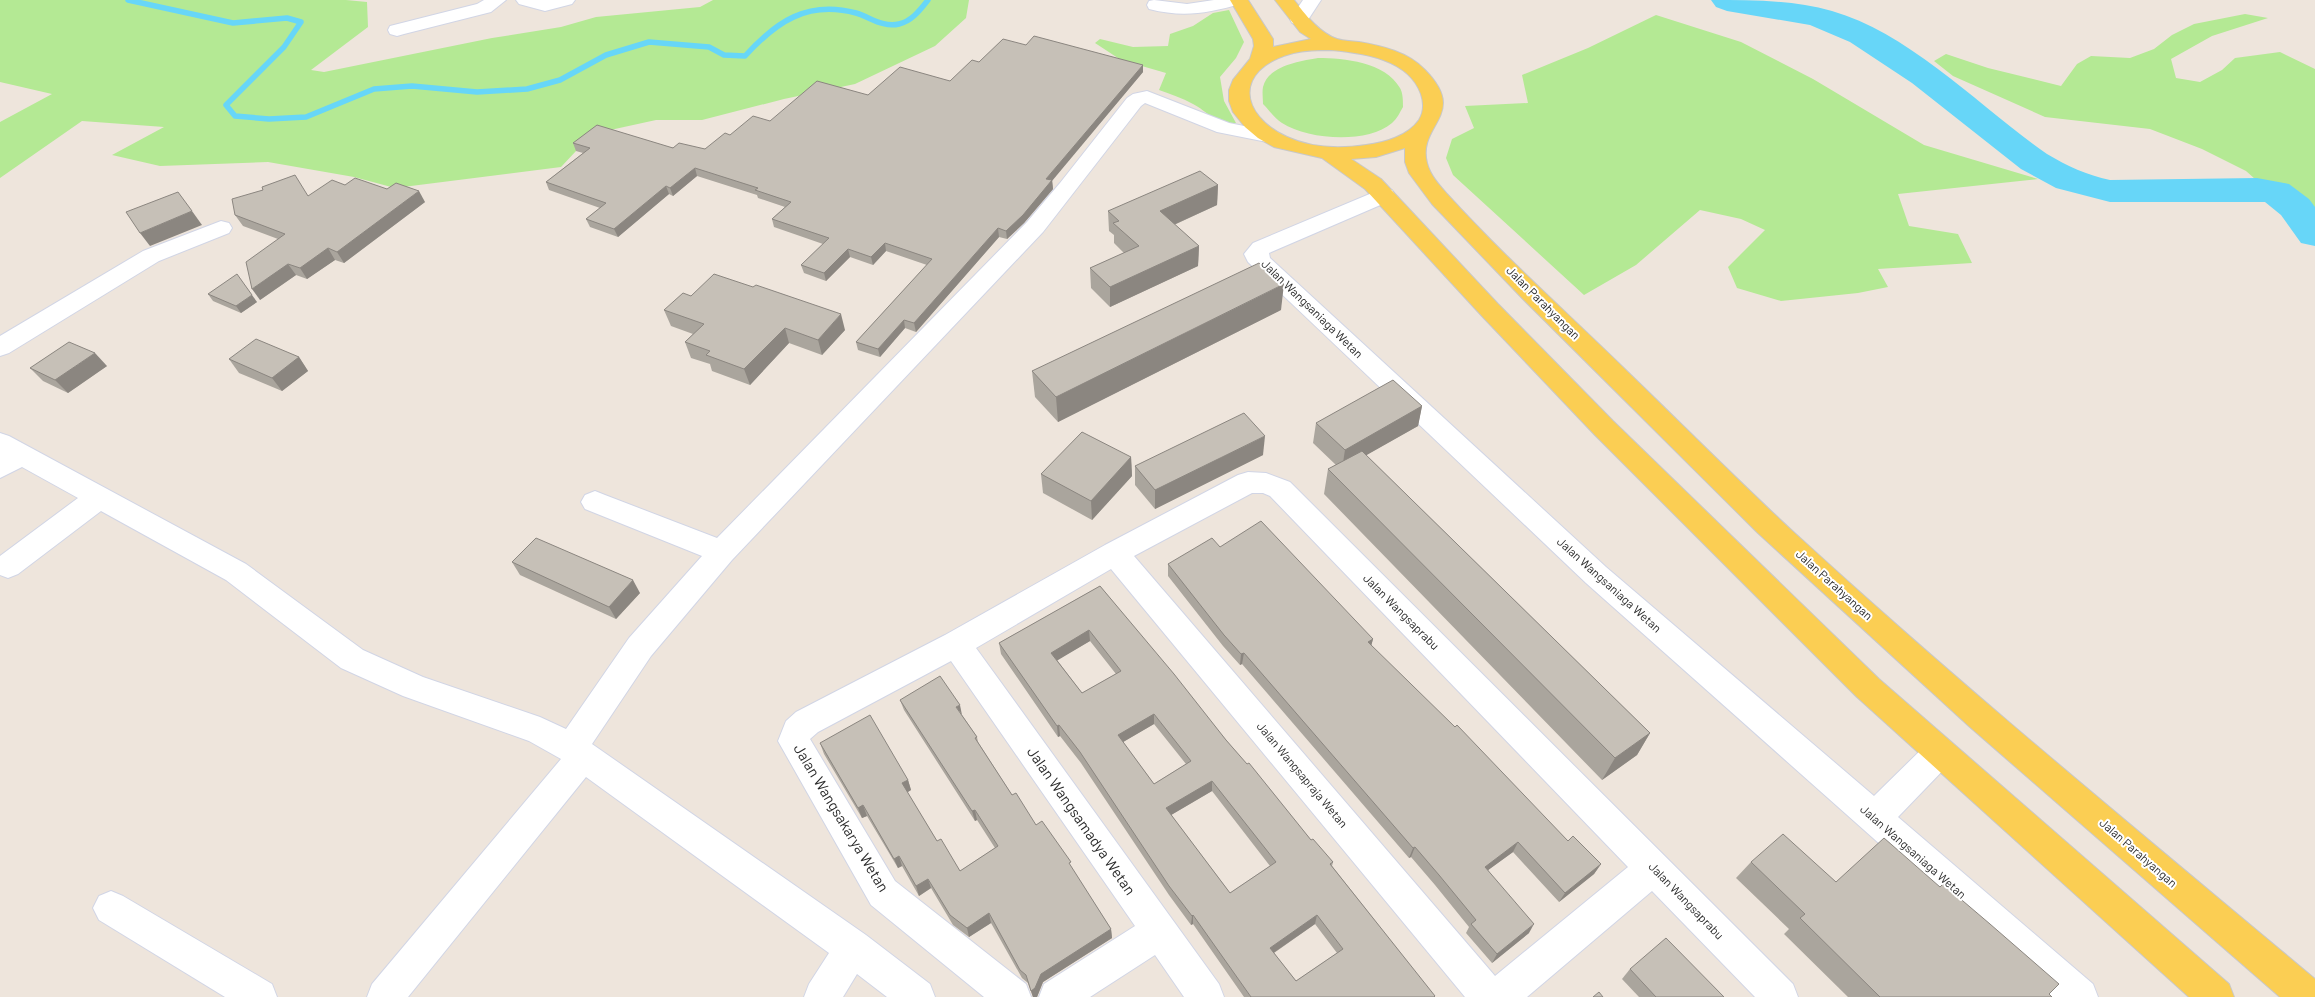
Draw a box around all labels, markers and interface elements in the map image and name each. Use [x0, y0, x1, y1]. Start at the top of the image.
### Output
street label: Jalan Wangsaniaga Wetan [1259, 256, 1366, 360]
street label: Jalan Parahyangan [1504, 263, 1583, 342]
street label: Jalan Wangsaniaga Wetan [1555, 534, 1665, 635]
street label: Jalan Parahyangan [1794, 546, 1876, 622]
street label: Jalan Wangsaprabu [1361, 570, 1443, 652]
street label: Jalan Wangsapraja Wetan [1255, 719, 1351, 830]
street label: Jalan Wangsakarya Wetan [791, 740, 893, 895]
street label: Jalan Wangsamadya Wetan [1024, 743, 1140, 898]
street label: Jalan Wangsaniaga Wetan [1858, 802, 1969, 901]
street label: Jalan Parahyangan [2097, 815, 2180, 890]
street label: Jalan Wangsaprabu [1646, 859, 1727, 942]

